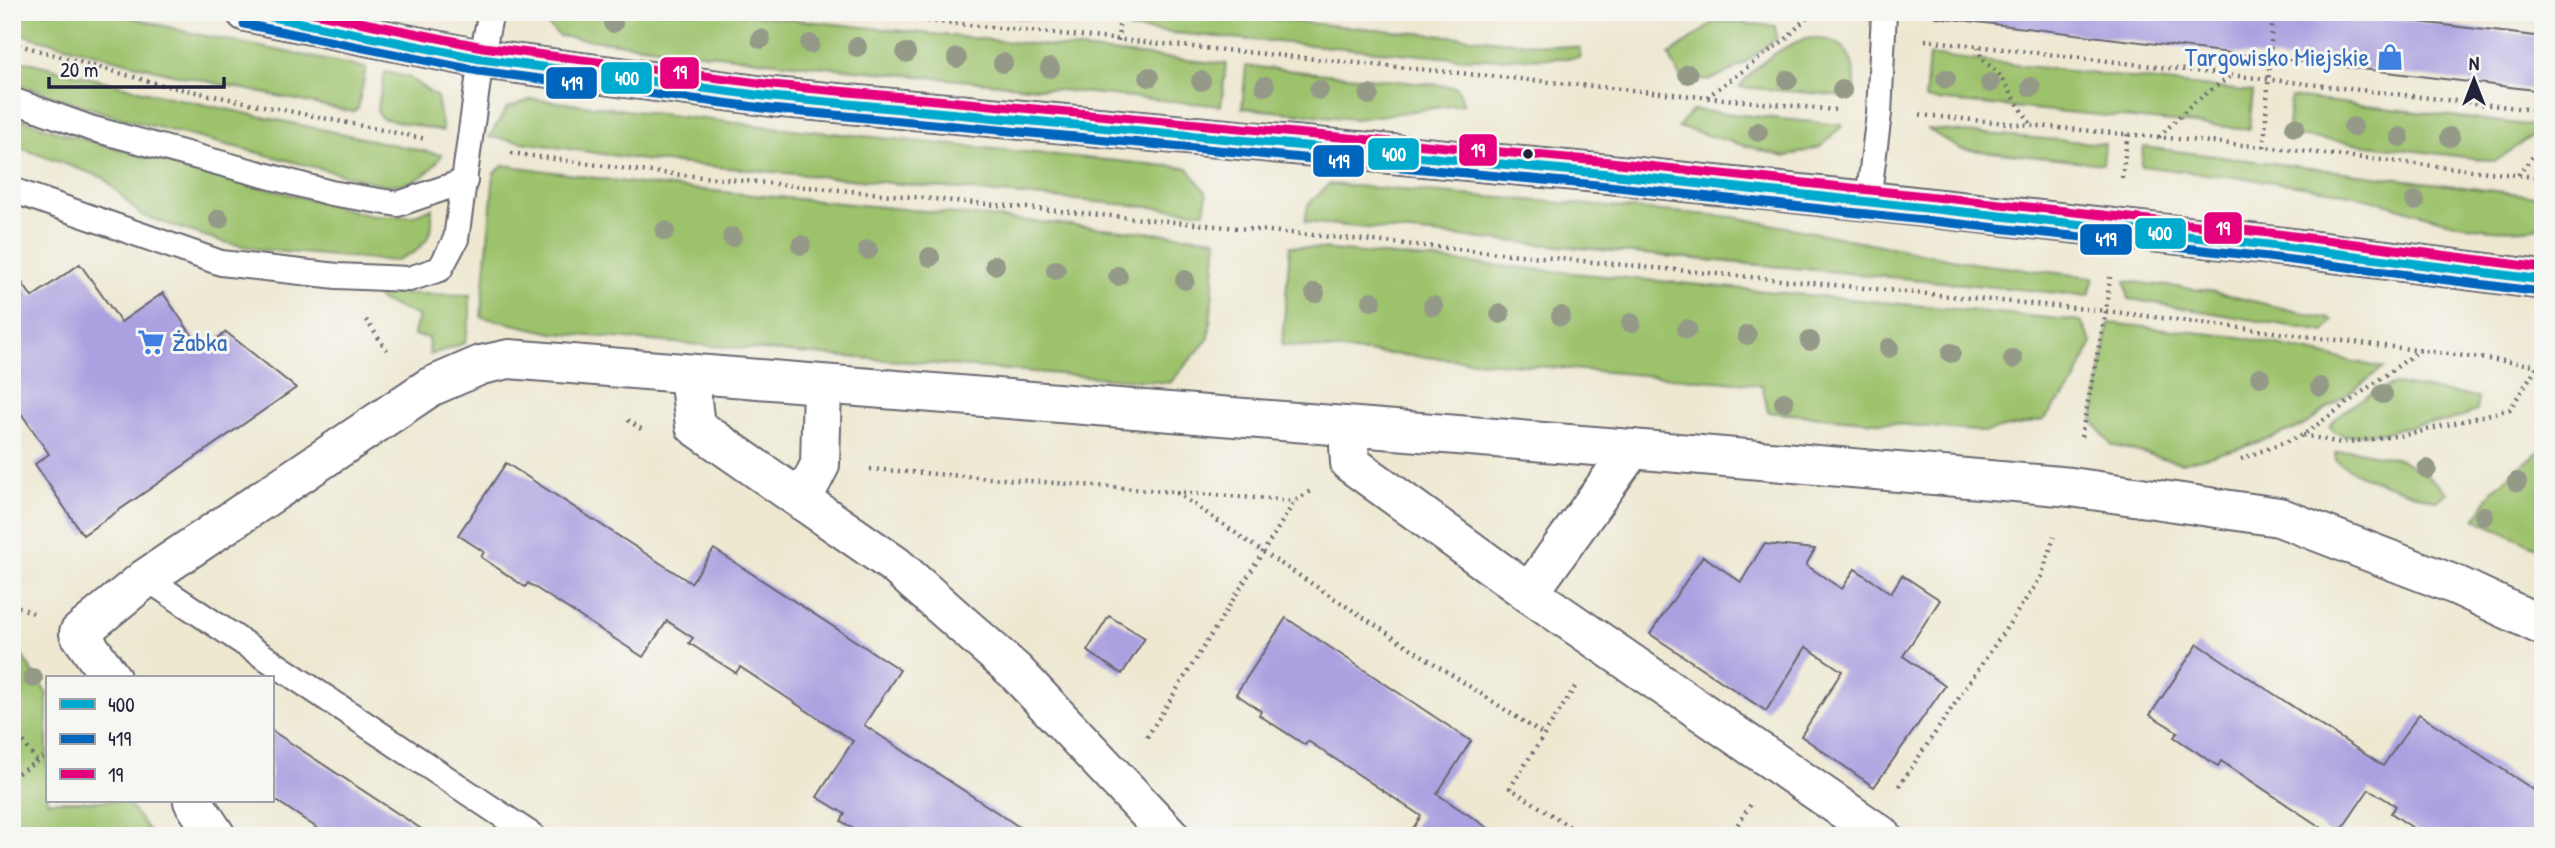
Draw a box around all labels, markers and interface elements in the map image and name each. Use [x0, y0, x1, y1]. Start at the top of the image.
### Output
place label: Targowisko Miejskie [2185, 39, 2369, 74]
shop icon: Targowisko Miejskie [2375, 42, 2405, 72]
scale bar [49, 46, 224, 90]
north arrow [2440, 46, 2510, 116]
text: N [2469, 50, 2479, 76]
text: 20 m [60, 55, 98, 84]
line badge: 19 [659, 56, 700, 90]
text: 19 [673, 59, 687, 85]
line badge: 400 [600, 61, 653, 95]
text: 400 [615, 65, 640, 91]
line badge: 419 [545, 66, 598, 100]
text: 419 [562, 70, 583, 96]
line badge: 19 [1458, 133, 1498, 167]
line badge: 400 [1367, 137, 1420, 171]
text: 19 [1471, 137, 1485, 163]
text: 400 [1382, 141, 1407, 167]
line badge: 419 [1312, 144, 1365, 178]
unlabelled marker [1521, 147, 1535, 161]
text: 419 [1329, 148, 1350, 174]
line badge: 19 [2203, 211, 2243, 245]
text: 19 [2216, 215, 2230, 241]
line badge: 400 [2134, 217, 2187, 250]
text: 400 [2148, 220, 2173, 246]
line badge: 419 [2079, 223, 2133, 256]
text: 419 [2096, 226, 2117, 252]
place label: Żabka [172, 324, 227, 359]
supermarket icon: Żabka [136, 327, 166, 357]
legend [46, 676, 273, 802]
text: 400 [108, 690, 135, 719]
text: 419 [108, 724, 131, 753]
text: 19 [108, 760, 124, 789]

